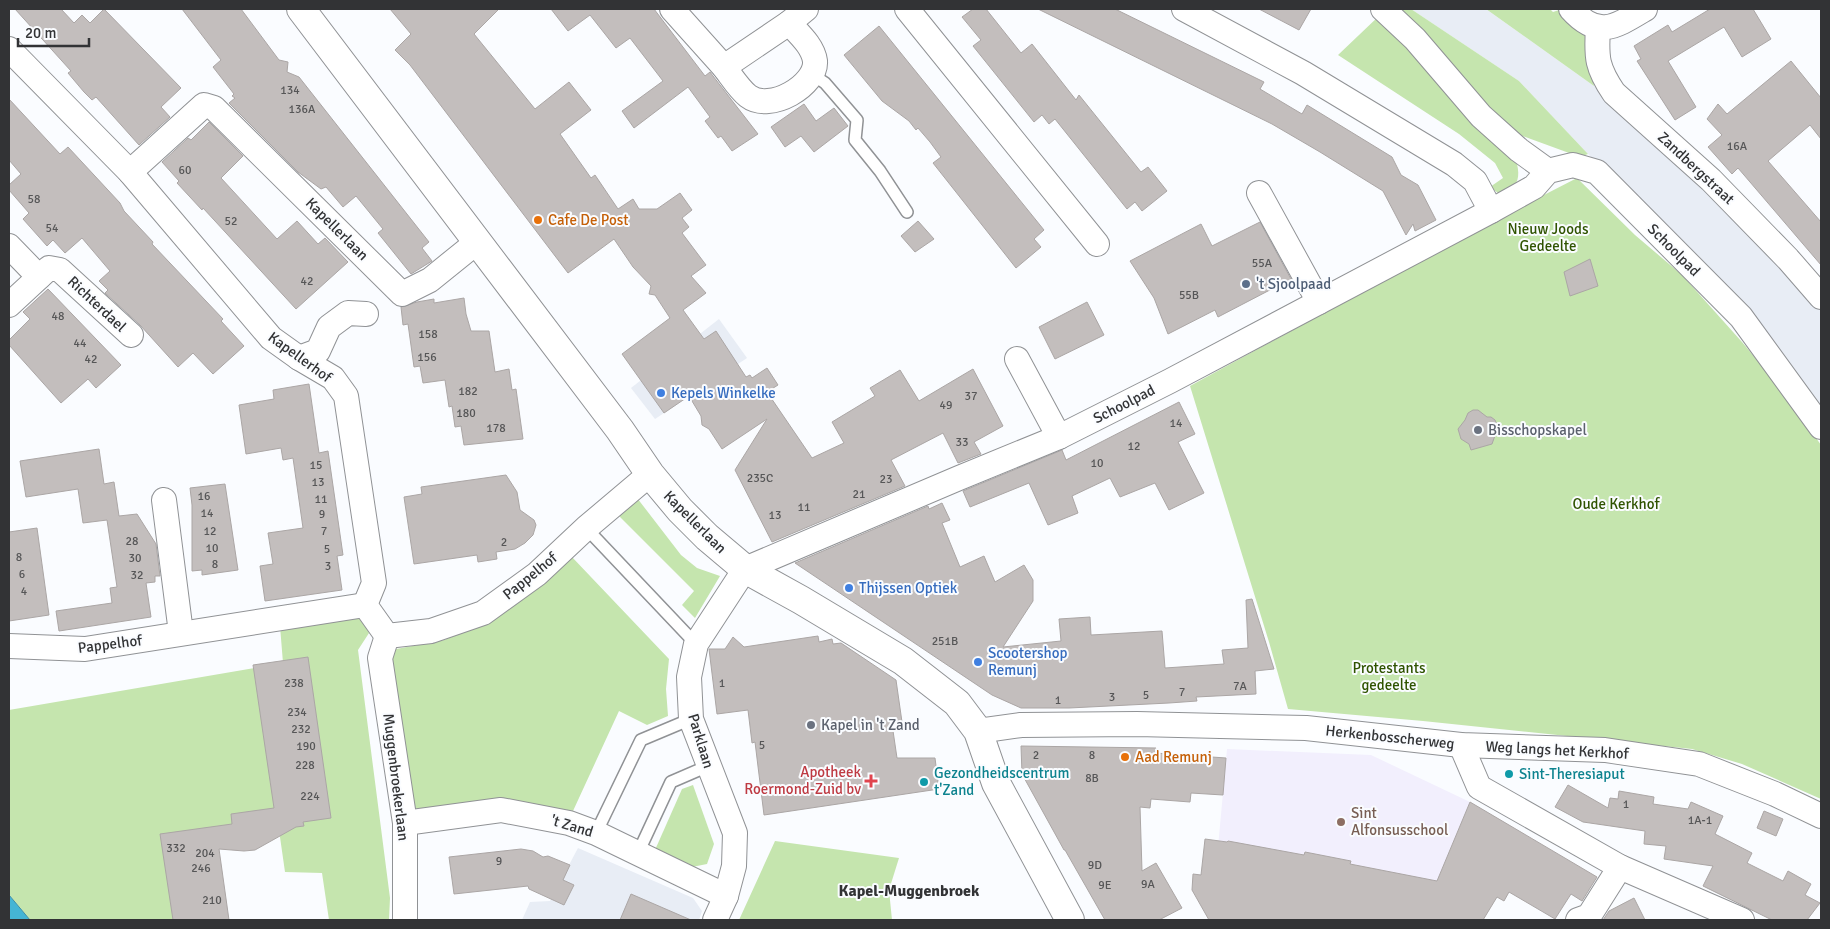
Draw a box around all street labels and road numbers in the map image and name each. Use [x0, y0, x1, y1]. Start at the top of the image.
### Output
street label: Zandbergstraat [1654, 128, 1738, 208]
street label: Kapellerlaan [302, 194, 372, 264]
street label: Schoolpad [1644, 220, 1704, 280]
street label: Richterdael [64, 272, 130, 336]
street label: Kapellerhof [265, 328, 336, 387]
street label: Schoolpad [1090, 381, 1158, 427]
street label: Kapellerlaan [660, 487, 730, 557]
street label: Pappelhof [499, 548, 561, 603]
street label: Pappelhof [77, 631, 144, 657]
street label: Parklaan [684, 711, 718, 771]
street label: Muggenbroekerlaan [379, 712, 413, 842]
street label: Herkenbosscherweg [1325, 721, 1455, 753]
street label: Weg langs het Kerkhof [1485, 737, 1630, 763]
street label: 't Zand [549, 811, 596, 841]

